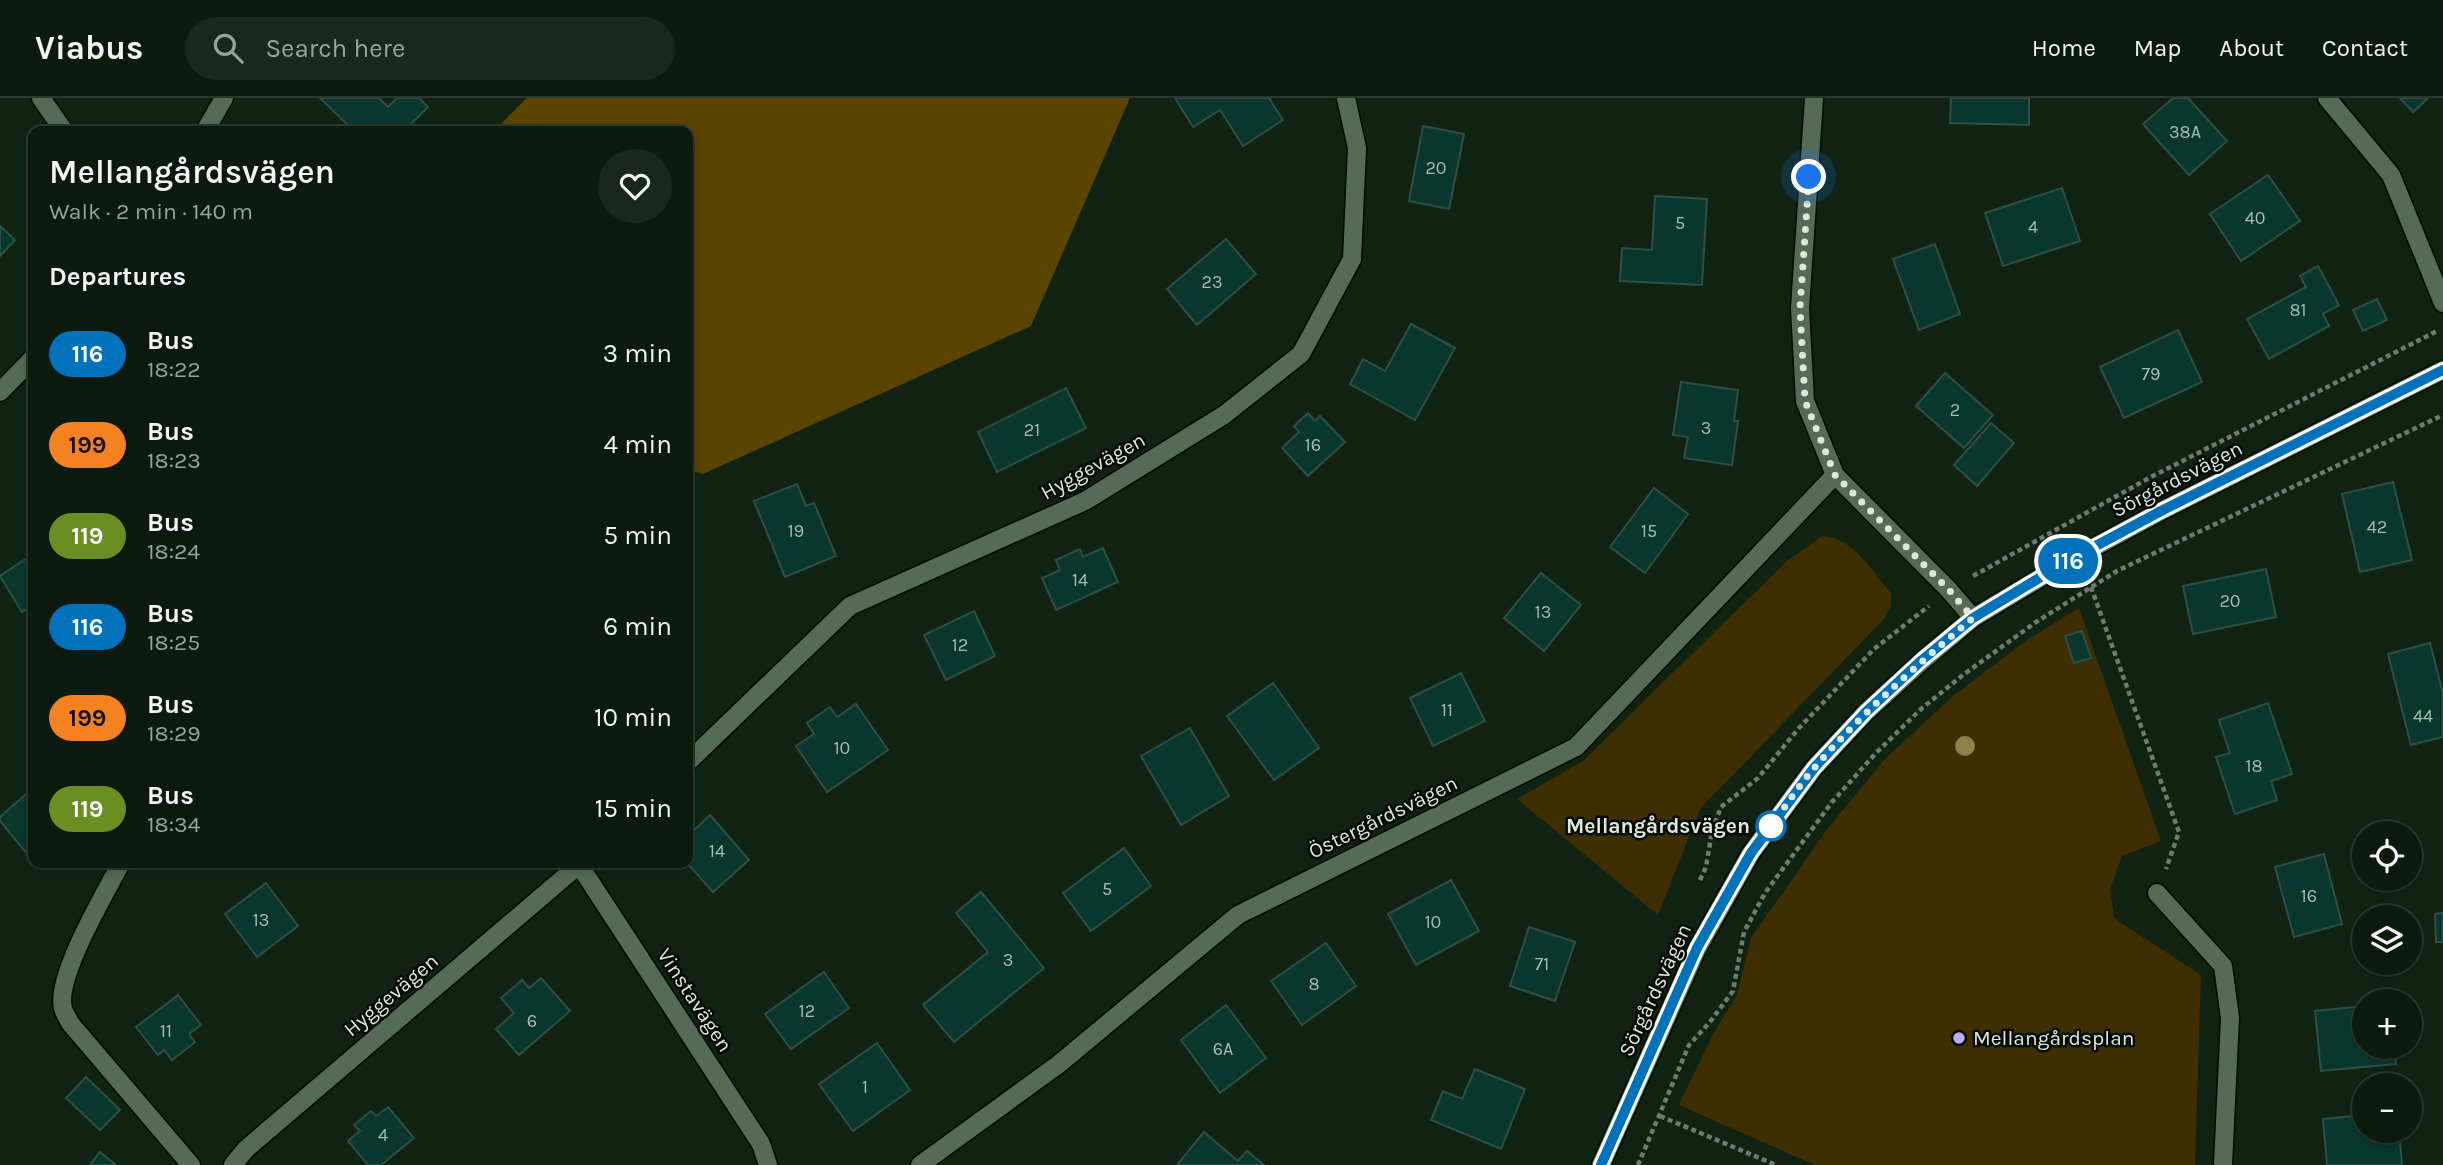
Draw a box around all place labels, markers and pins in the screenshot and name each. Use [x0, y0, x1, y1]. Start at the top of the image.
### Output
marker: Mellangårdsvägen [1756, 811, 1786, 841]
place label: Mellangårdsvägen [1566, 814, 1750, 838]
place label: Mellangårdsplan [1973, 1026, 2134, 1050]
marker: Mellangårdsplan [1951, 1030, 1967, 1046]

